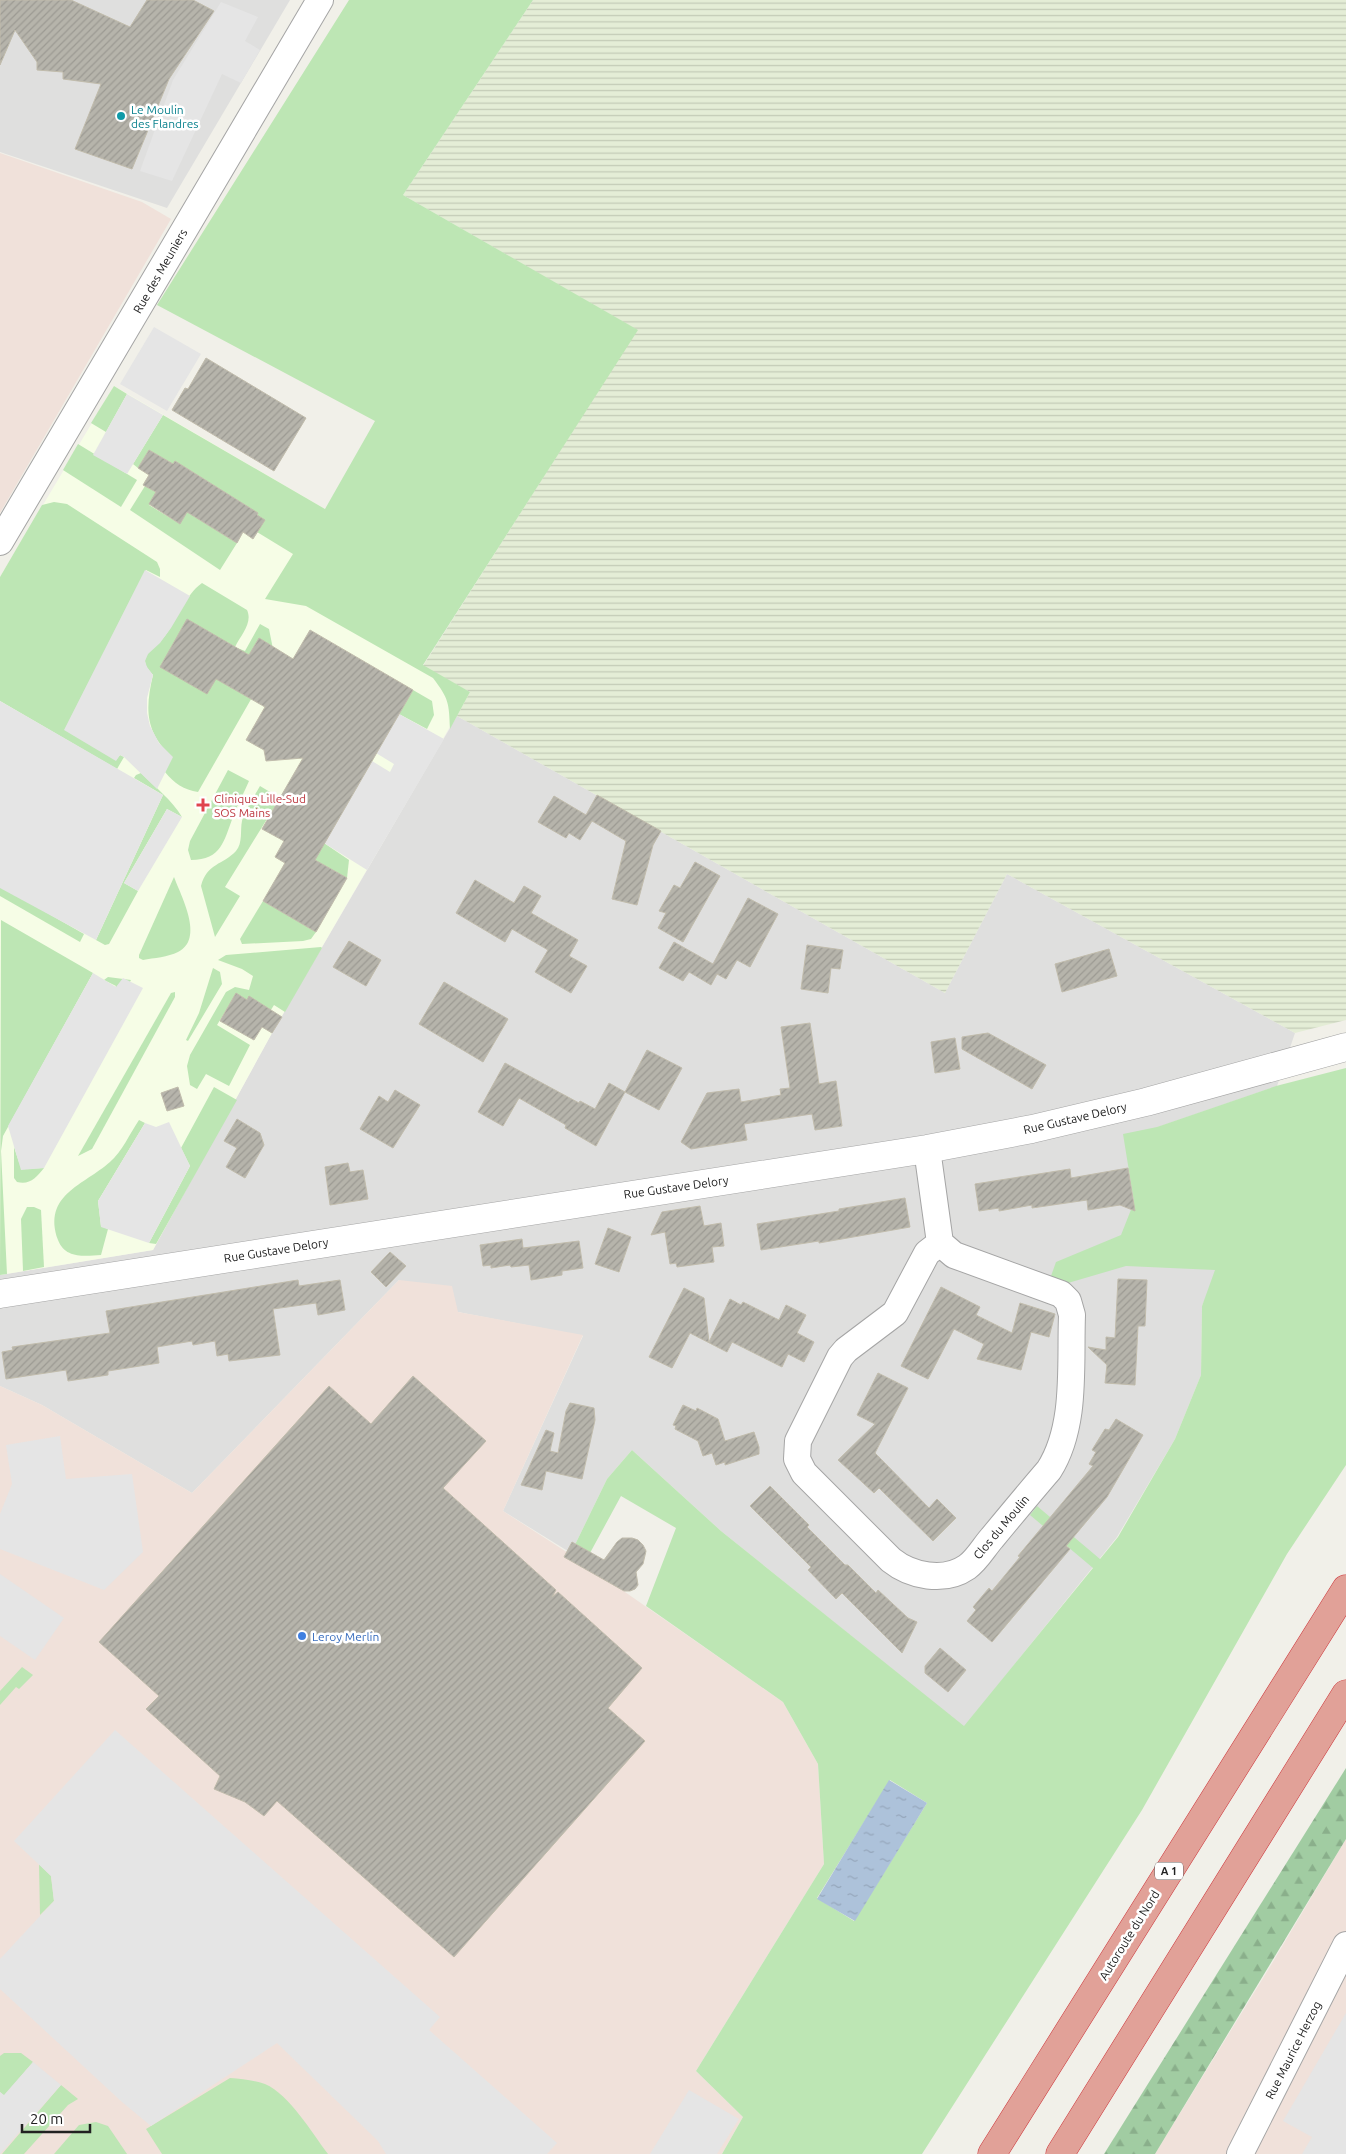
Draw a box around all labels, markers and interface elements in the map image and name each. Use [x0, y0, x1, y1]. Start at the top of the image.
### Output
place label: Le Moulin des Flandres [131, 103, 199, 130]
marker: Le Moulin des Flandres [115, 110, 127, 122]
street label: Rue des Meuniers [131, 226, 189, 316]
place label: Clinique Lille-Sud SOS Mains [214, 792, 306, 819]
marker: Clinique Lille-Sud SOS Mains [196, 798, 210, 812]
street label: Rue Gustave Delory [1022, 1100, 1128, 1136]
street label: Rue Gustave Delory [623, 1173, 729, 1201]
street label: Rue Gustave Delory [223, 1235, 329, 1265]
street label: Clos du Moulin [971, 1492, 1031, 1562]
marker: Leroy Merlin [296, 1630, 308, 1642]
place label: Leroy Merlin [312, 1630, 379, 1643]
road number: A 1 [1155, 1862, 1183, 1880]
street label: Autoroute du Nord [1096, 1888, 1162, 1982]
street label: Rue Maurice Herzog [1263, 1999, 1323, 2101]
scale bar [22, 2102, 90, 2134]
text: 20 m [30, 2110, 63, 2127]

